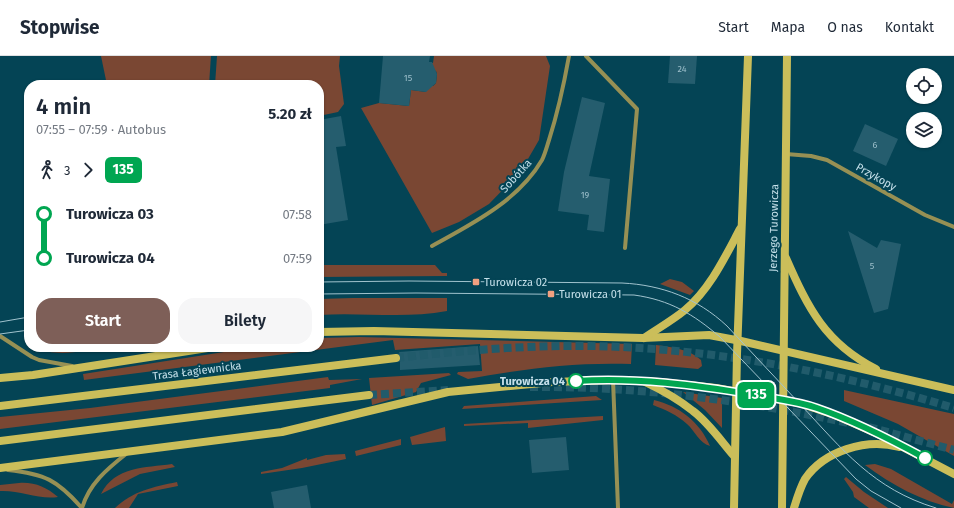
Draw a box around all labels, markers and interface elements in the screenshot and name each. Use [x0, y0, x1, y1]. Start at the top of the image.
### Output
text: Stopwise [20, 16, 100, 39]
text: Start [718, 19, 749, 36]
text: Mapa [771, 19, 805, 36]
text: O nas [827, 19, 863, 36]
text: Kontakt [885, 19, 934, 36]
house number: 24 [677, 64, 687, 74]
map controls [906, 68, 942, 148]
button: locate [906, 68, 942, 104]
house number: 15 [404, 73, 413, 83]
text: 4 min [36, 93, 91, 120]
text: 5.20 zł [268, 105, 312, 123]
button: layers [906, 112, 942, 148]
text: 07:55 – 07:59 · Autobus [36, 122, 166, 137]
house number: 6 [873, 140, 878, 150]
street label: Sobótka [498, 156, 534, 196]
icon: walk [36, 159, 58, 181]
icon: forward [77, 159, 99, 181]
text: 135 [113, 161, 134, 178]
street label: Przykopy [853, 161, 899, 194]
text: 3 [64, 163, 71, 178]
street label: Jerzego Turowicza [767, 184, 781, 272]
house number: 19 [581, 190, 590, 200]
text: Turowicza 03 [66, 205, 154, 223]
text: 07:58 [282, 207, 312, 222]
text: Turowicza 04 [66, 249, 155, 267]
text: 07:59 [283, 251, 312, 266]
house number: 5 [870, 261, 875, 271]
place label: Turowicza 02 [484, 276, 547, 289]
marker: Turowicza 02 [471, 277, 481, 287]
place label: Turowicza 01 [559, 288, 621, 301]
marker: Turowicza 01 [546, 289, 556, 299]
button: Start [36, 298, 170, 344]
button: Bilety [178, 298, 312, 344]
street label: Trasa Łagiewnicka [152, 359, 242, 383]
marker: Turowicza 04 [568, 373, 584, 389]
place label: Turowicza 04 [500, 375, 565, 388]
line badge: 135 [733, 382, 779, 408]
text: 135 [745, 386, 767, 403]
unlabelled marker [917, 450, 933, 466]

